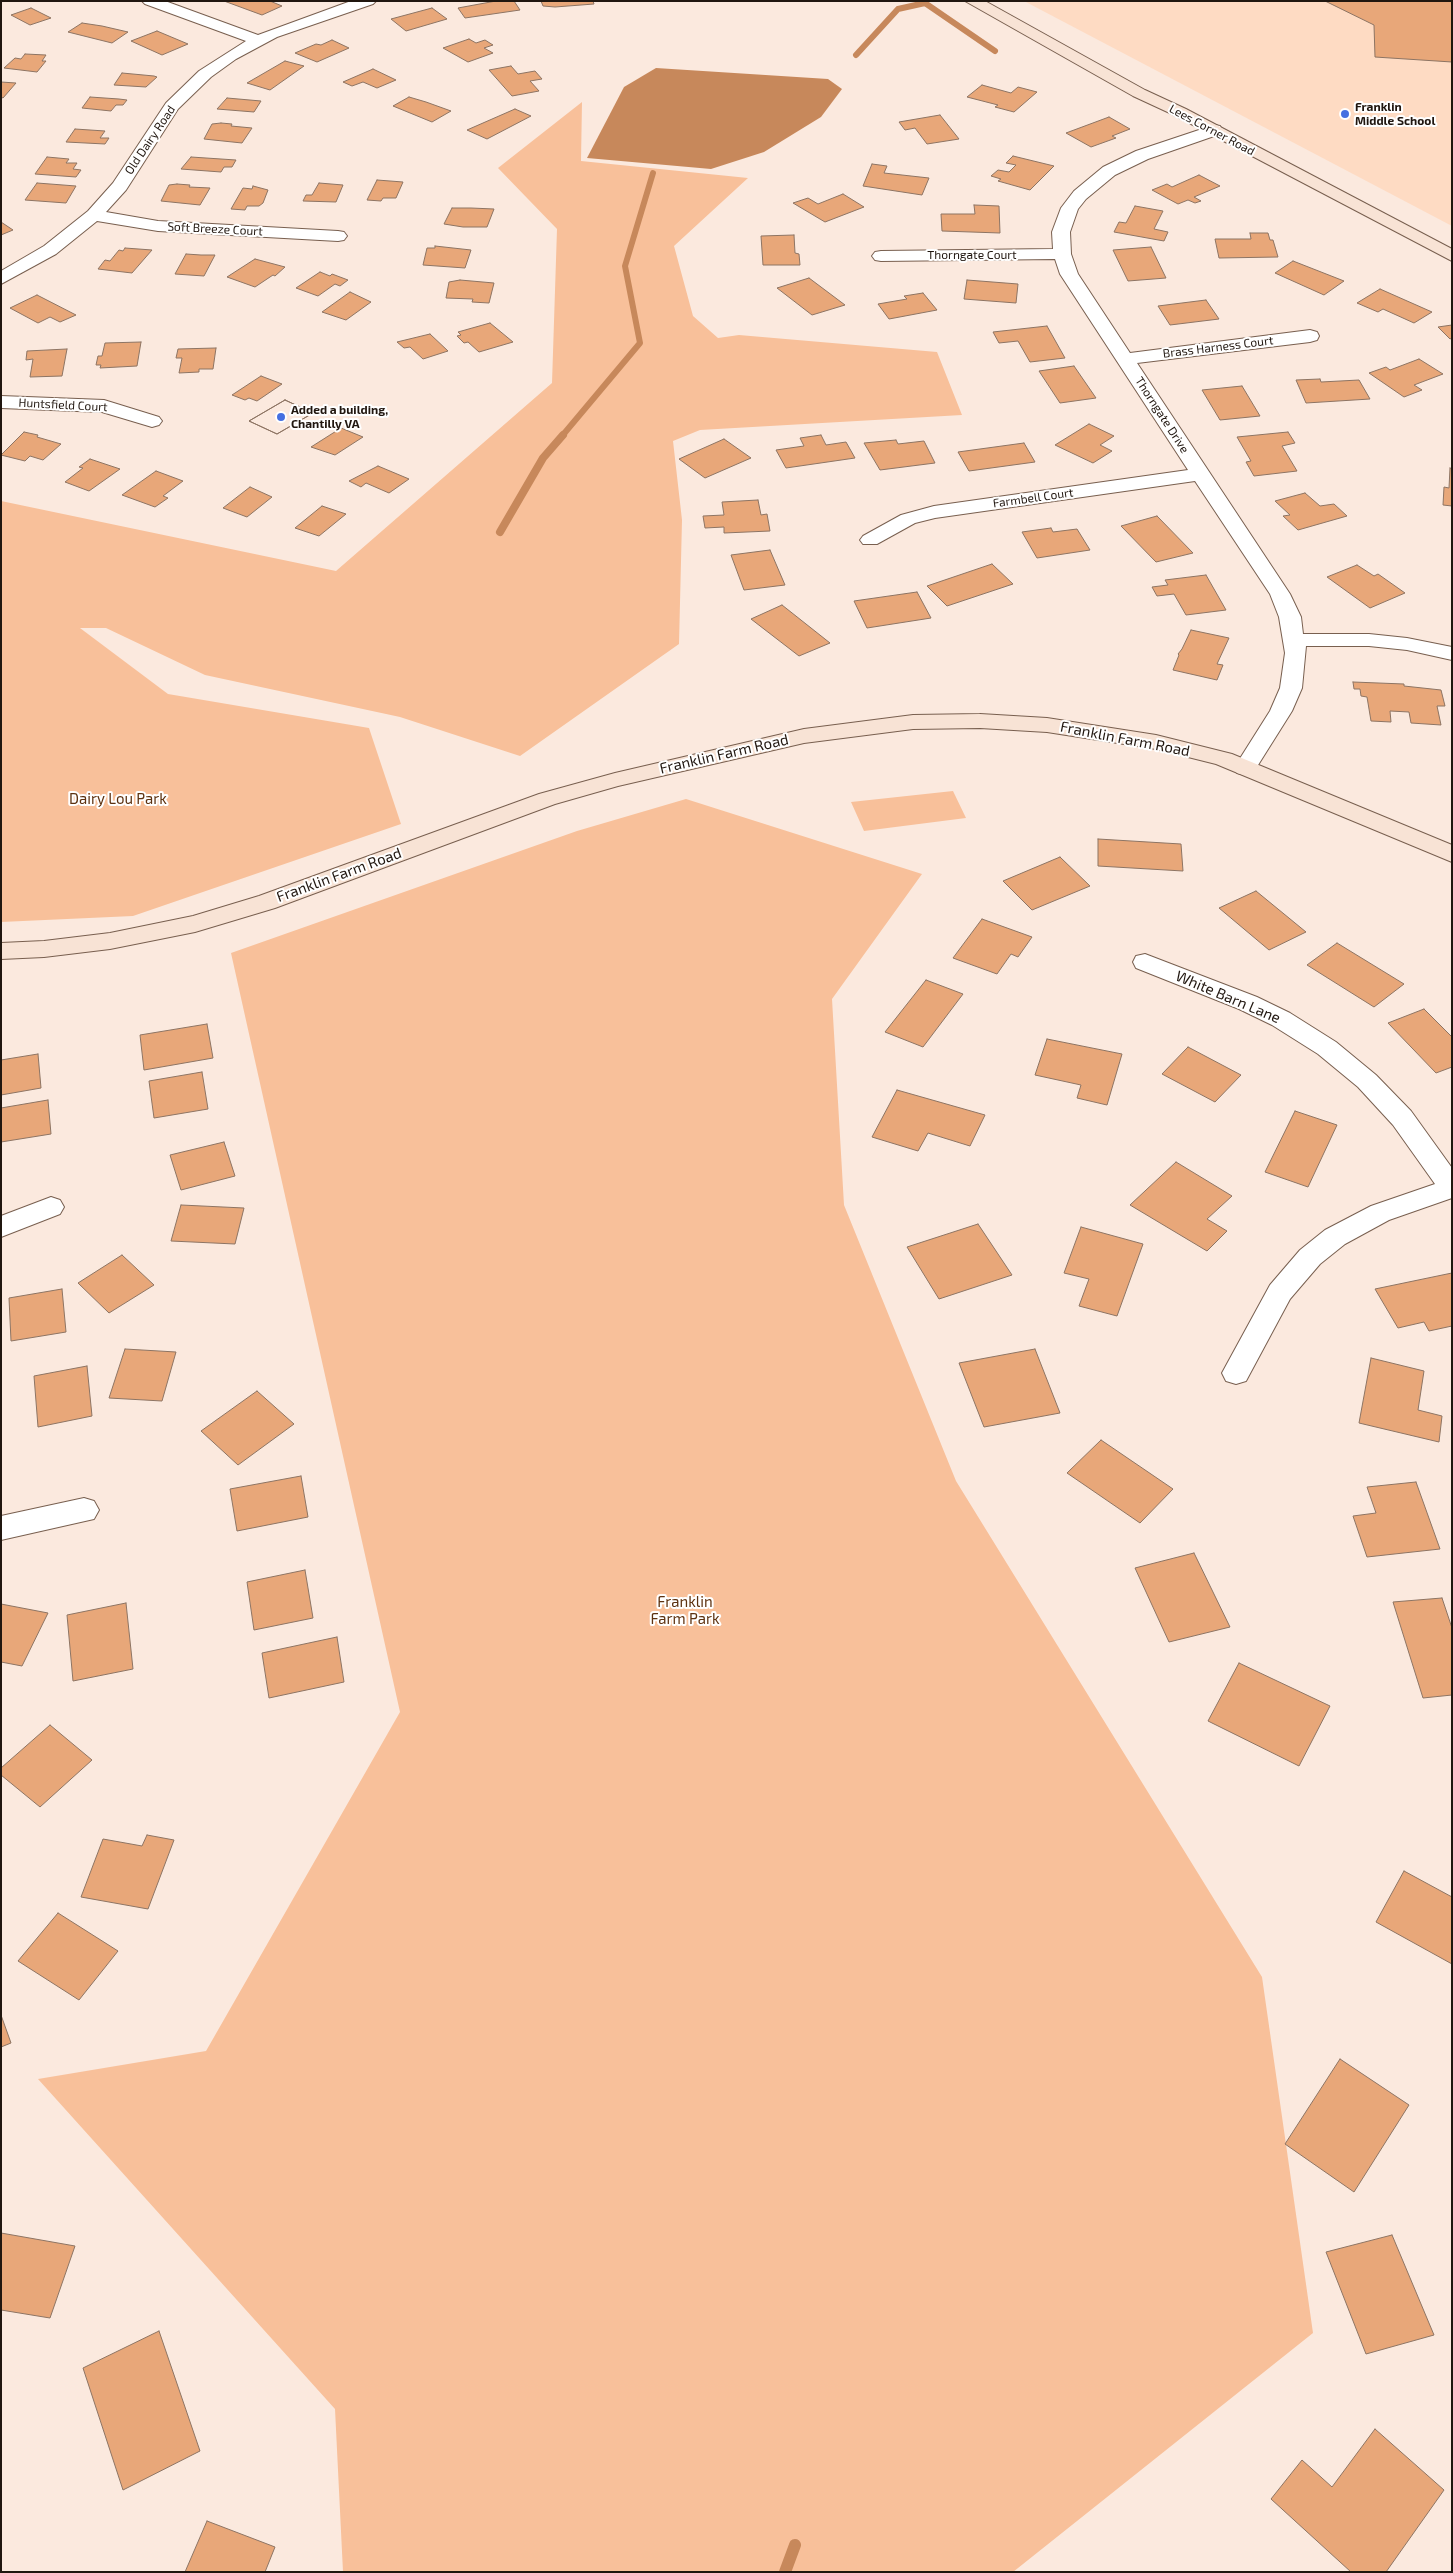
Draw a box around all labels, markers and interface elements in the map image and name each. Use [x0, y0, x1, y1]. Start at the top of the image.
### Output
place label: Franklin Middle School [1355, 100, 1435, 128]
street label: Lees Corner Road [1167, 101, 1257, 159]
street label: Old Dairy Road [122, 103, 178, 177]
marker: Franklin Middle School [1339, 108, 1351, 120]
street label: Soft Breeze Court [167, 219, 263, 239]
street label: Thorngate Court [927, 248, 1017, 262]
street label: Brass Harness Court [1162, 333, 1274, 361]
street label: Thorngate Drive [1132, 374, 1192, 456]
street label: Huntsfield Court [18, 395, 108, 415]
place label: Added a building, Chantilly VA [291, 403, 388, 431]
marker: Added a building, Chantilly VA [275, 411, 287, 423]
street label: Farmbell Court [992, 485, 1074, 511]
street label: Franklin Farm Road [1059, 718, 1191, 760]
street label: Franklin Farm Road [658, 730, 790, 778]
park label: Dairy Lou Park [69, 790, 167, 808]
street label: Franklin Farm Road [274, 844, 404, 906]
street label: White Barn Lane [1173, 967, 1283, 1027]
park label: Franklin Farm Park [650, 1593, 720, 1628]

